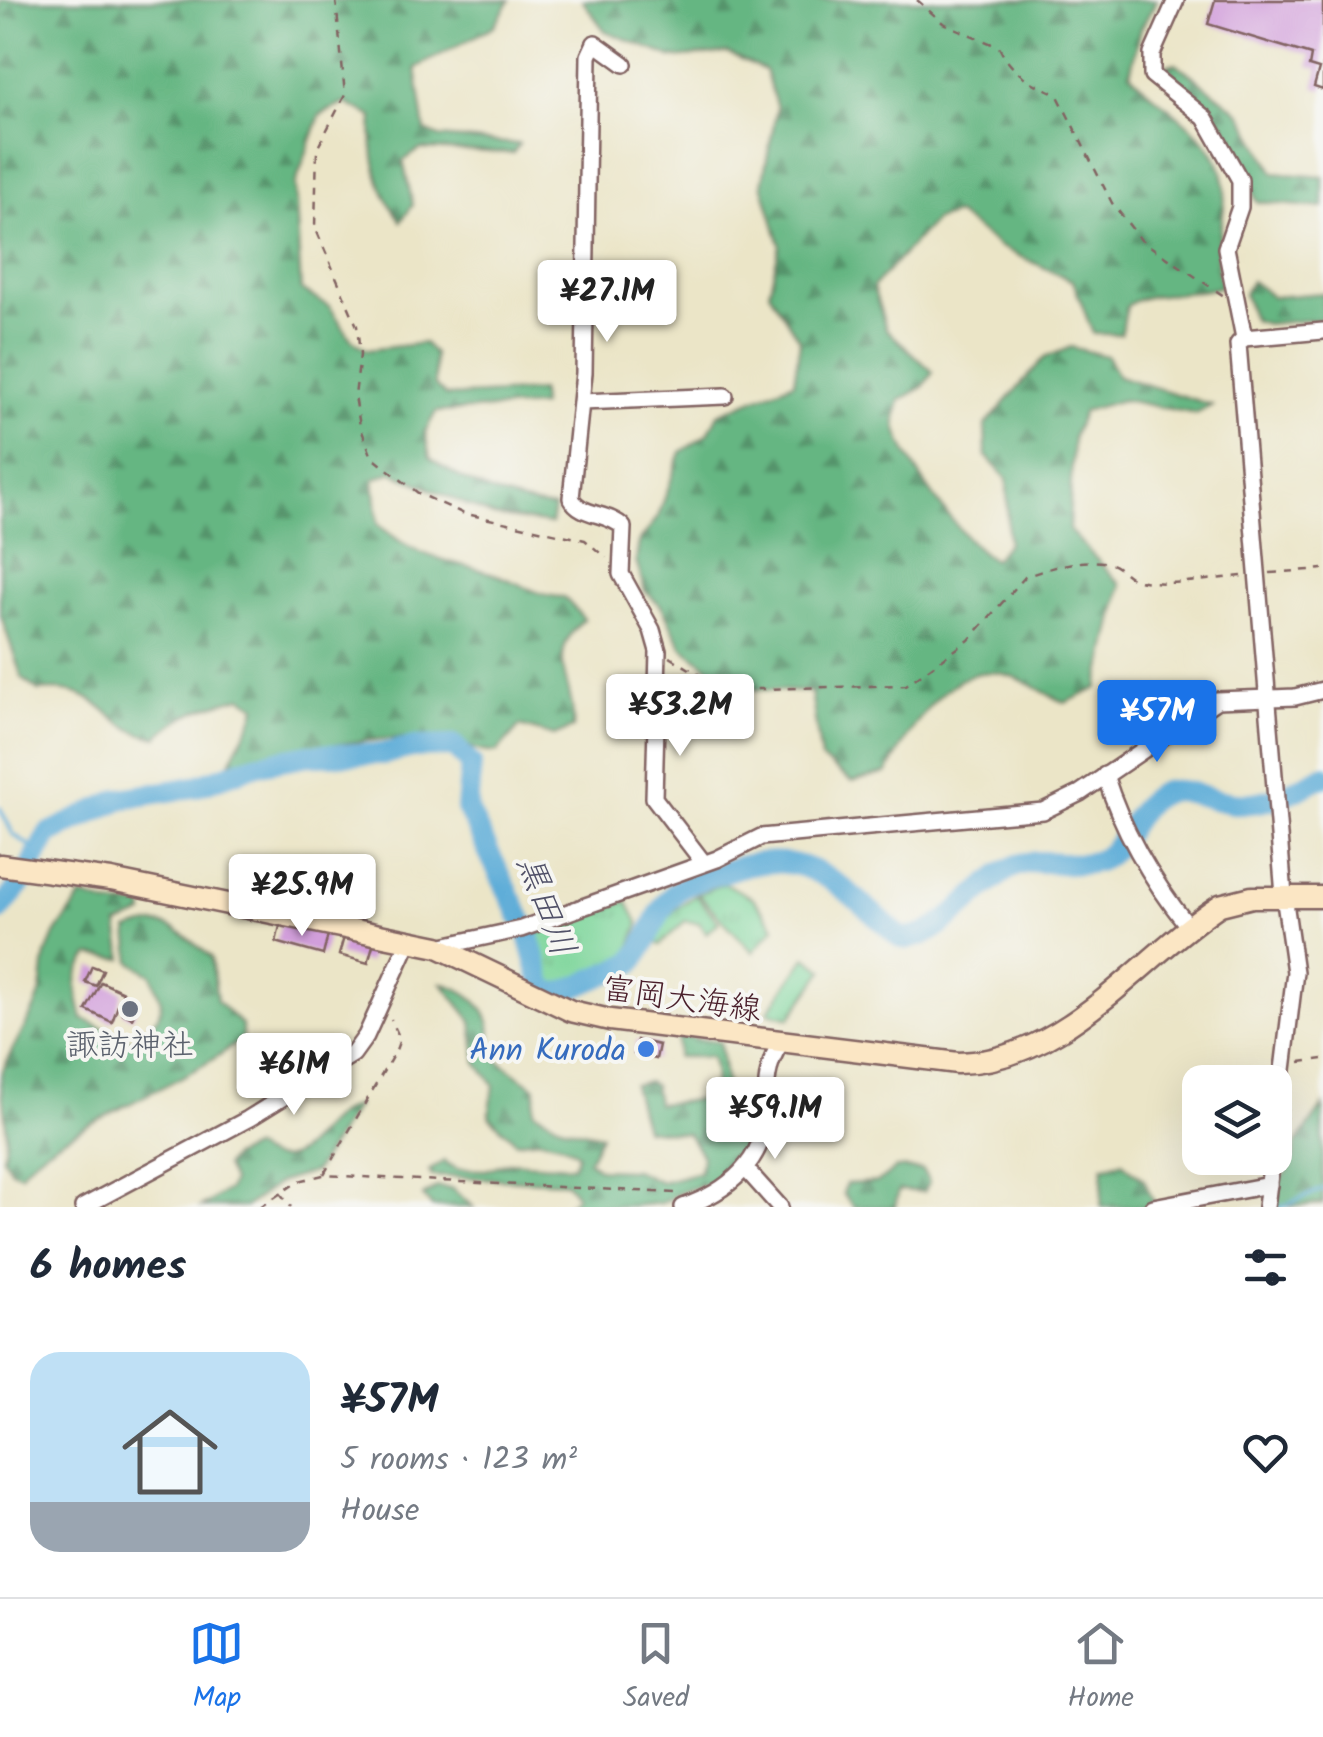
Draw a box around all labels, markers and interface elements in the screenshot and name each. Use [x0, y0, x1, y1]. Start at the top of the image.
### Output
pin: ¥27.1M [526, 260, 688, 345]
text: ¥27.1M [560, 267, 654, 318]
pin: ¥53.2M [599, 674, 761, 759]
pin: ¥57M [1098, 680, 1216, 765]
text: ¥53.2M [628, 681, 732, 732]
text: ¥57M [1119, 687, 1195, 738]
water label: 黒田川 [499, 847, 589, 965]
pin: ¥25.9M [221, 854, 383, 939]
text: ¥25.9M [251, 861, 353, 912]
street label: 富岡大海線 [599, 964, 764, 1037]
marker: 諏訪神社 [119, 998, 141, 1020]
place label: 諏訪神社 [66, 1021, 194, 1072]
place label: Ann Kuroda [469, 1026, 626, 1077]
pin: ¥61M [235, 1033, 353, 1118]
marker: Ann Kuroda [635, 1038, 657, 1060]
text: ¥61M [259, 1040, 329, 1091]
map controls [1182, 1065, 1292, 1175]
button: layers [1182, 1065, 1292, 1175]
pin: ¥59.1M [694, 1077, 856, 1162]
text: ¥59.1M [728, 1084, 822, 1135]
text: 6 homes [30, 1234, 186, 1301]
icon: filters [1238, 1240, 1293, 1295]
text: ¥57M [340, 1368, 439, 1435]
icon: home [110, 1392, 230, 1512]
icon: heart [1238, 1425, 1293, 1480]
text: 5 rooms · 123 m² [340, 1435, 577, 1486]
text: House [340, 1486, 419, 1537]
tab: Map [189, 1616, 244, 1721]
tab: Saved [623, 1616, 689, 1721]
tab: Home [1067, 1616, 1134, 1721]

